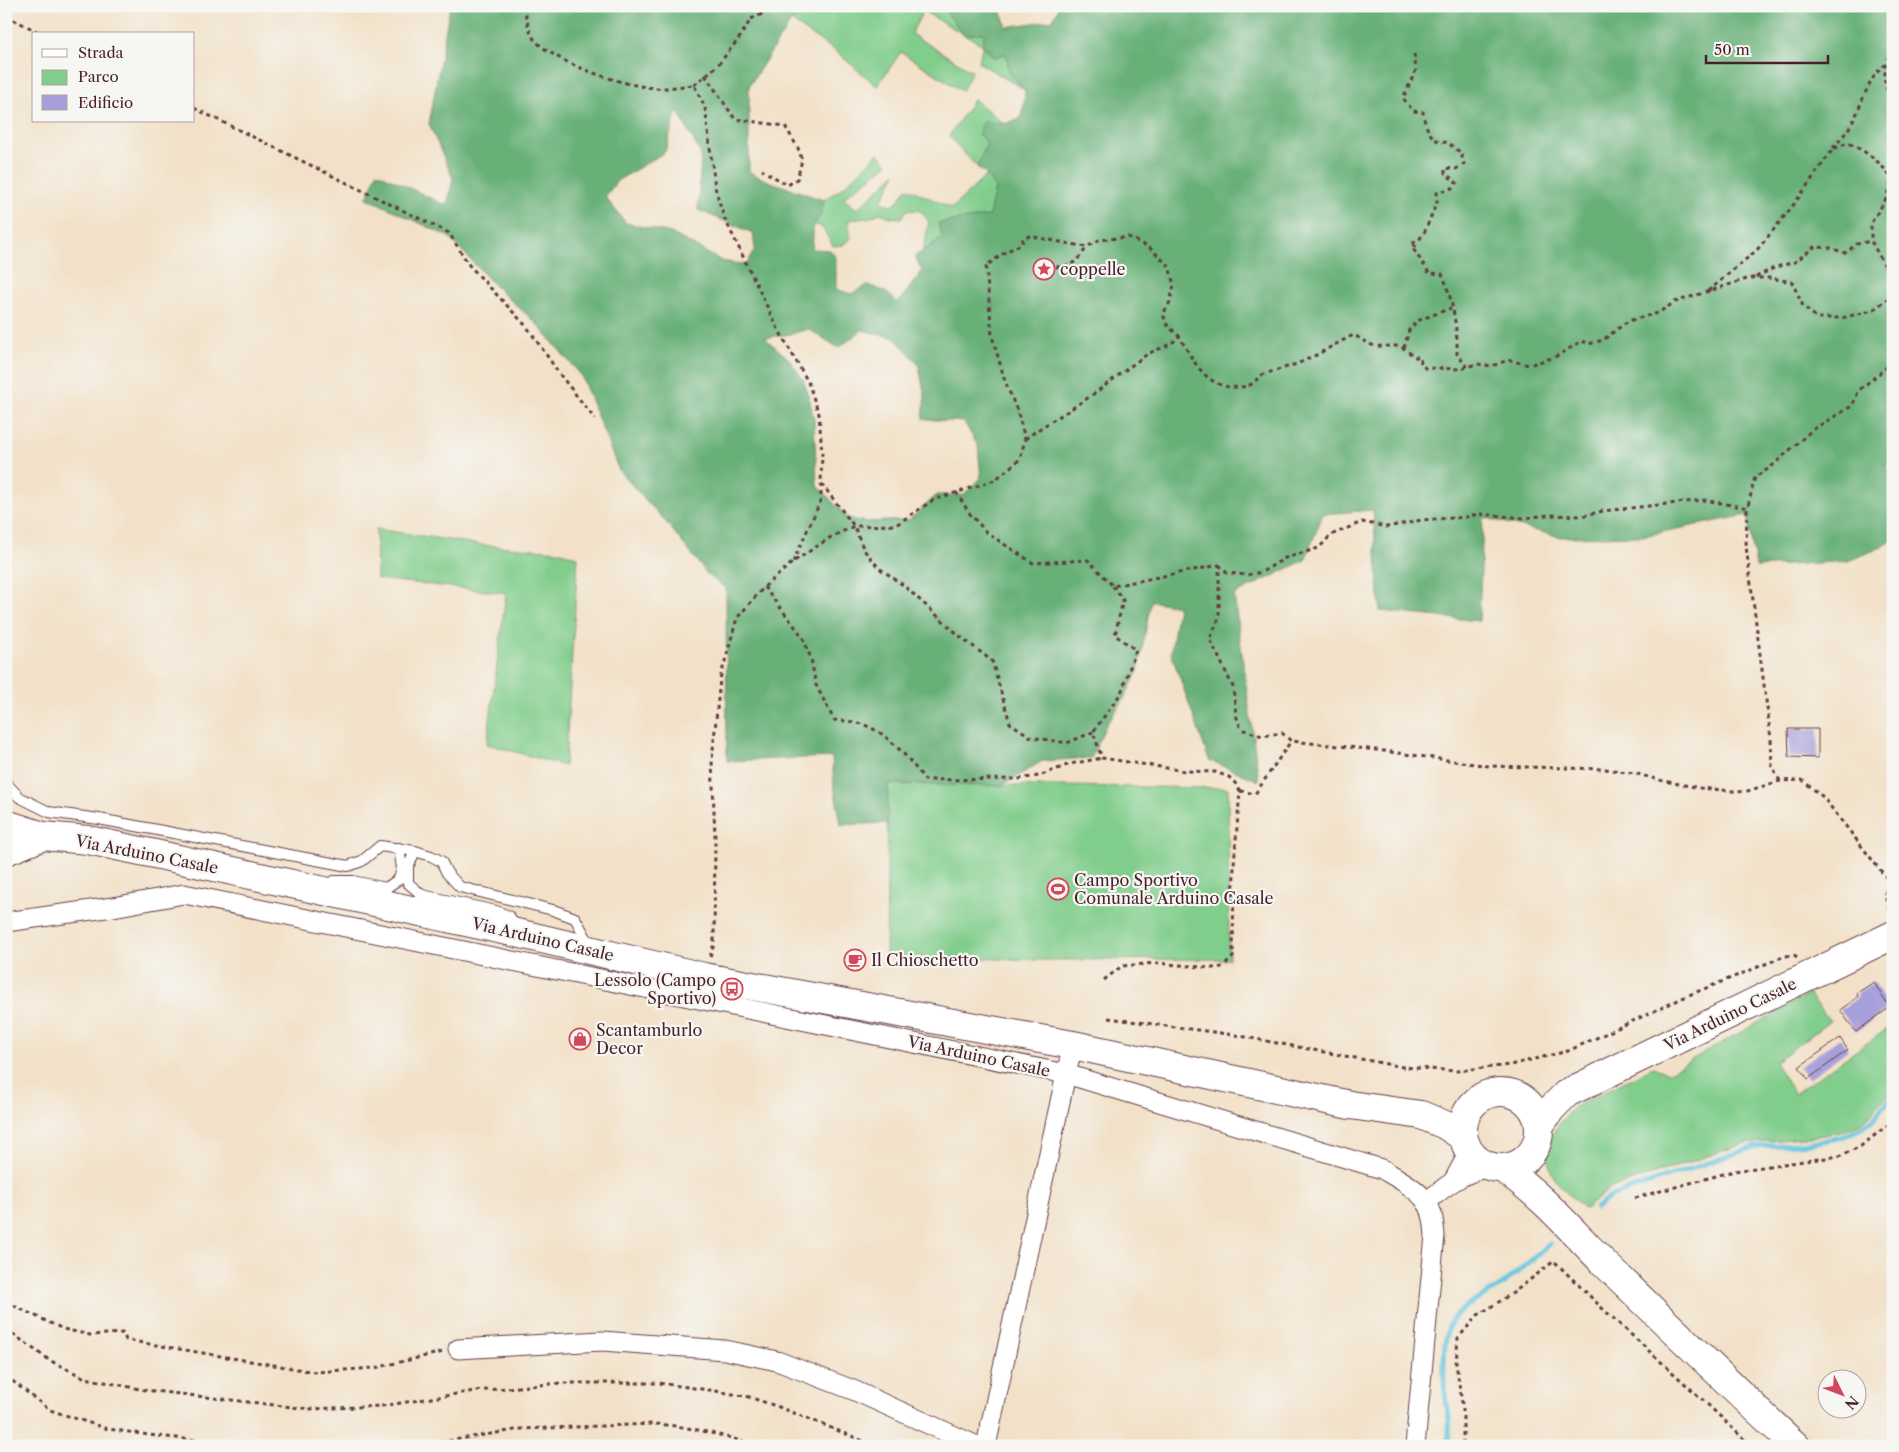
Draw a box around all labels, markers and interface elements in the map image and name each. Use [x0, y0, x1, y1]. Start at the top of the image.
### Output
legend [32, 32, 195, 122]
scale bar [1706, 32, 1829, 64]
text: 50 m [1714, 40, 1750, 59]
text: Strada [78, 43, 124, 62]
text: Parco [78, 67, 119, 86]
text: Edificio [78, 93, 133, 112]
place icon: coppelle [1032, 257, 1056, 281]
place label: coppelle [1060, 259, 1125, 279]
street label: Via Arduino Casale [73, 830, 220, 878]
place label: Campo Sportivo Comunale Arduino Casale [1074, 870, 1274, 908]
sports icon: Campo Sportivo Comunale Arduino Casale [1046, 877, 1070, 901]
street label: Via Arduino Casale [469, 913, 616, 965]
cafe icon: Il Chioschetto [843, 948, 867, 972]
place label: Il Chioschetto [871, 950, 979, 970]
place label: Lessolo (Campo Sportivo) [594, 970, 716, 1008]
street label: Via Arduino Casale [1659, 973, 1800, 1055]
bus stop icon: Lessolo (Campo Sportivo) [720, 977, 744, 1001]
place label: Scantamburlo Decor [596, 1020, 702, 1058]
shop icon: Scantamburlo Decor [568, 1027, 592, 1051]
street label: Via Arduino Casale [905, 1031, 1052, 1081]
north arrow [1816, 1370, 1866, 1420]
text: N [1841, 1392, 1862, 1413]

